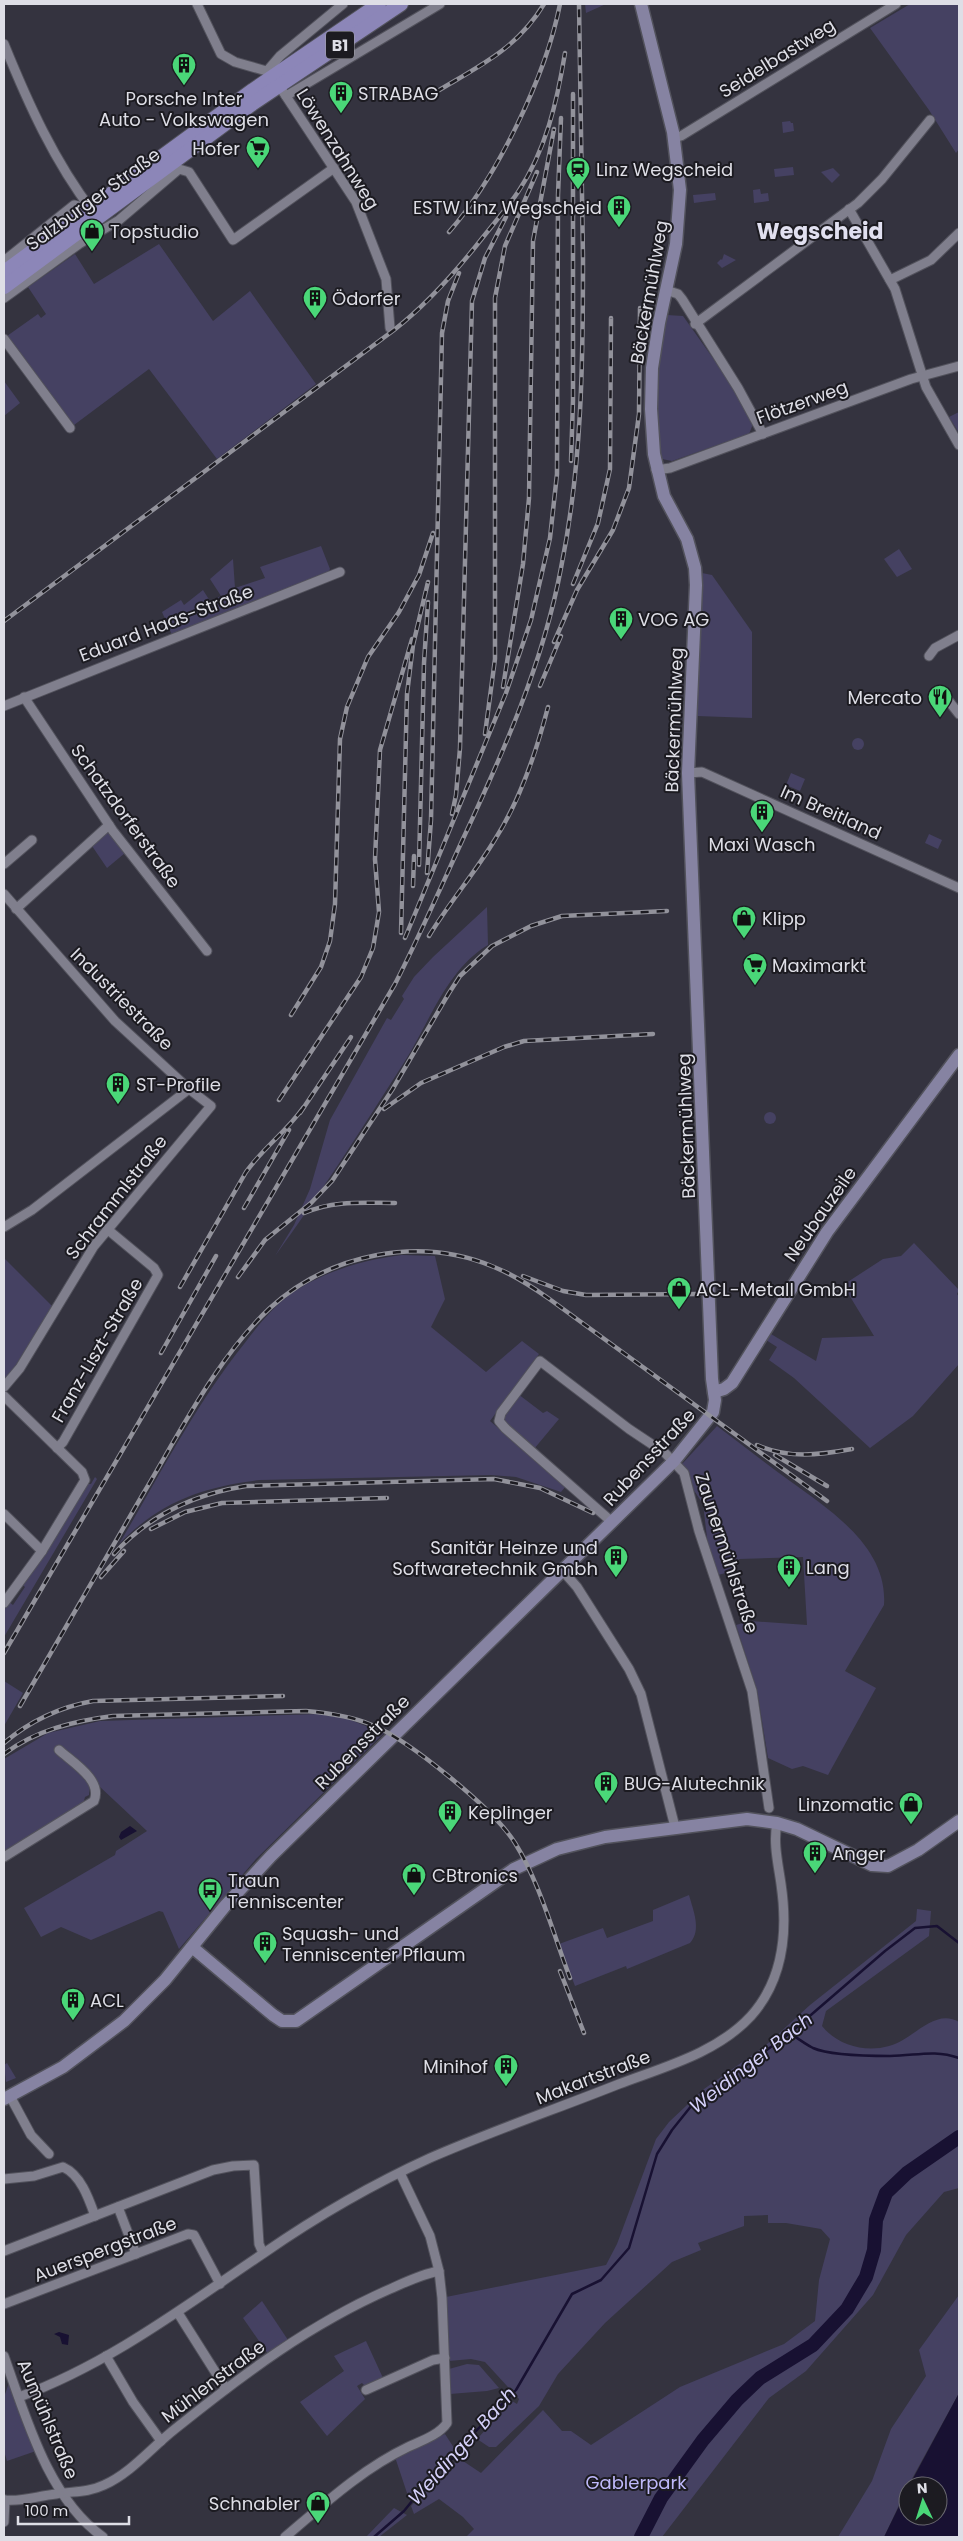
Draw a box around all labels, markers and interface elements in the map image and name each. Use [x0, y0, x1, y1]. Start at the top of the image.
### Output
street label: Seidelbastweg [714, 12, 840, 104]
road number: B1 [326, 32, 354, 58]
building icon: Porsche Inter Auto - Volkswagen [171, 52, 197, 86]
building icon: STRABAG [328, 80, 354, 114]
place label: STRABAG [358, 81, 439, 106]
street label: Löwenzahnweg [291, 84, 385, 214]
place label: Porsche Inter Auto - Volkswagen [99, 86, 269, 132]
supermarket icon: Hofer [245, 135, 271, 169]
place label: Hofer [192, 136, 240, 161]
street label: Salzburger Straße [21, 142, 165, 256]
station icon: Linz Wegscheid [565, 156, 591, 190]
place label: Linz Wegscheid [596, 157, 733, 182]
building icon: ESTW Linz Wegscheid [606, 194, 632, 228]
place label: ESTW Linz Wegscheid [413, 195, 602, 220]
district label: Wegscheid [756, 216, 884, 247]
shop icon: Topstudio [79, 218, 105, 252]
street label: Bäckermühlweg [624, 218, 674, 366]
place label: Topstudio [110, 219, 199, 244]
building icon: Ödorfer [302, 285, 328, 319]
place label: Ödorfer [332, 286, 401, 311]
street label: Flötzerweg [753, 374, 851, 430]
street label: Eduard Haas-Straße [75, 578, 257, 668]
building icon: VOG AG [608, 606, 634, 640]
place label: VOG AG [638, 607, 709, 632]
street label: Bäckermühlweg [659, 647, 689, 793]
restaurant icon: Mercato [927, 684, 953, 718]
place label: Mercato [847, 685, 922, 710]
street label: Schatzdorferstraße [65, 739, 187, 893]
street label: Im Breitland [777, 779, 885, 845]
building icon: Maxi Wasch [749, 799, 775, 833]
place label: Maxi Wasch [708, 832, 816, 857]
shop icon: Klipp [731, 905, 757, 939]
place label: Klipp [762, 906, 806, 931]
street label: Industriestraße [65, 942, 179, 1056]
supermarket icon: Maximarkt [742, 952, 768, 986]
place label: Maximarkt [772, 953, 866, 978]
street label: Bäckermühlweg [671, 1053, 701, 1199]
building icon: ST-Profile [105, 1071, 131, 1105]
place label: ST-Profile [136, 1072, 221, 1097]
street label: Schrammlstraße [59, 1130, 173, 1264]
street label: Neubauzeile [778, 1162, 862, 1266]
street label: Franz-Liszt-Straße [45, 1273, 149, 1427]
shop icon: ACL-Metall GmbH [666, 1276, 692, 1310]
place label: ACL-Metall GmbH [696, 1277, 856, 1302]
street label: Rubensstraße [597, 1403, 701, 1511]
street label: Zaunermühlstraße [689, 1470, 765, 1636]
place label: Sanitär Heinze und Softwaretechnik Gmbh [392, 1535, 598, 1581]
building icon: Sanitär Heinze und Softwaretechnik Gmbh [603, 1544, 629, 1578]
building icon: Lang [776, 1554, 802, 1588]
place label: Lang [806, 1555, 850, 1580]
street label: Rubensstraße [309, 1689, 415, 1795]
building icon: BUG-Alutechnik [593, 1770, 619, 1804]
place label: BUG-Alutechnik [624, 1771, 765, 1796]
shop icon: Linzomatic [898, 1791, 924, 1825]
place label: Linzomatic [798, 1792, 894, 1817]
building icon: Keplinger [437, 1799, 463, 1833]
place label: Keplinger [468, 1800, 553, 1825]
building icon: Anger [802, 1840, 828, 1874]
place label: Anger [832, 1841, 886, 1866]
shop icon: CBtronics [401, 1862, 427, 1896]
place label: CBtronics [432, 1863, 518, 1888]
place label: Traun Tenniscenter [228, 1868, 344, 1914]
bus stop icon: Traun Tenniscenter [197, 1877, 223, 1911]
place label: Squash- und Tenniscenter Pflaum [282, 1921, 466, 1967]
building icon: Squash- und Tenniscenter Pflaum [252, 1930, 278, 1964]
building icon: ACL [60, 1987, 86, 2021]
place label: ACL [90, 1988, 124, 2013]
water label: Weidinger Bach [683, 2006, 819, 2120]
street label: Makartstraße [532, 2044, 654, 2110]
building icon: Minihof [493, 2053, 519, 2087]
place label: Minihof [423, 2054, 488, 2079]
street label: Auerspergstraße [30, 2210, 180, 2288]
street label: Mühlenstraße [156, 2334, 270, 2428]
street label: Aumühlstraße [12, 2355, 84, 2483]
water label: Weidinger Bach [402, 2381, 522, 2511]
park label: Gablerpark [586, 2470, 687, 2495]
north arrow [898, 2476, 948, 2526]
text: N [916, 2478, 928, 2498]
shop icon: Schnabler [305, 2490, 331, 2524]
place label: Schnabler [209, 2491, 300, 2516]
scale bar [18, 2494, 129, 2526]
text: 100 m [25, 2500, 68, 2521]

